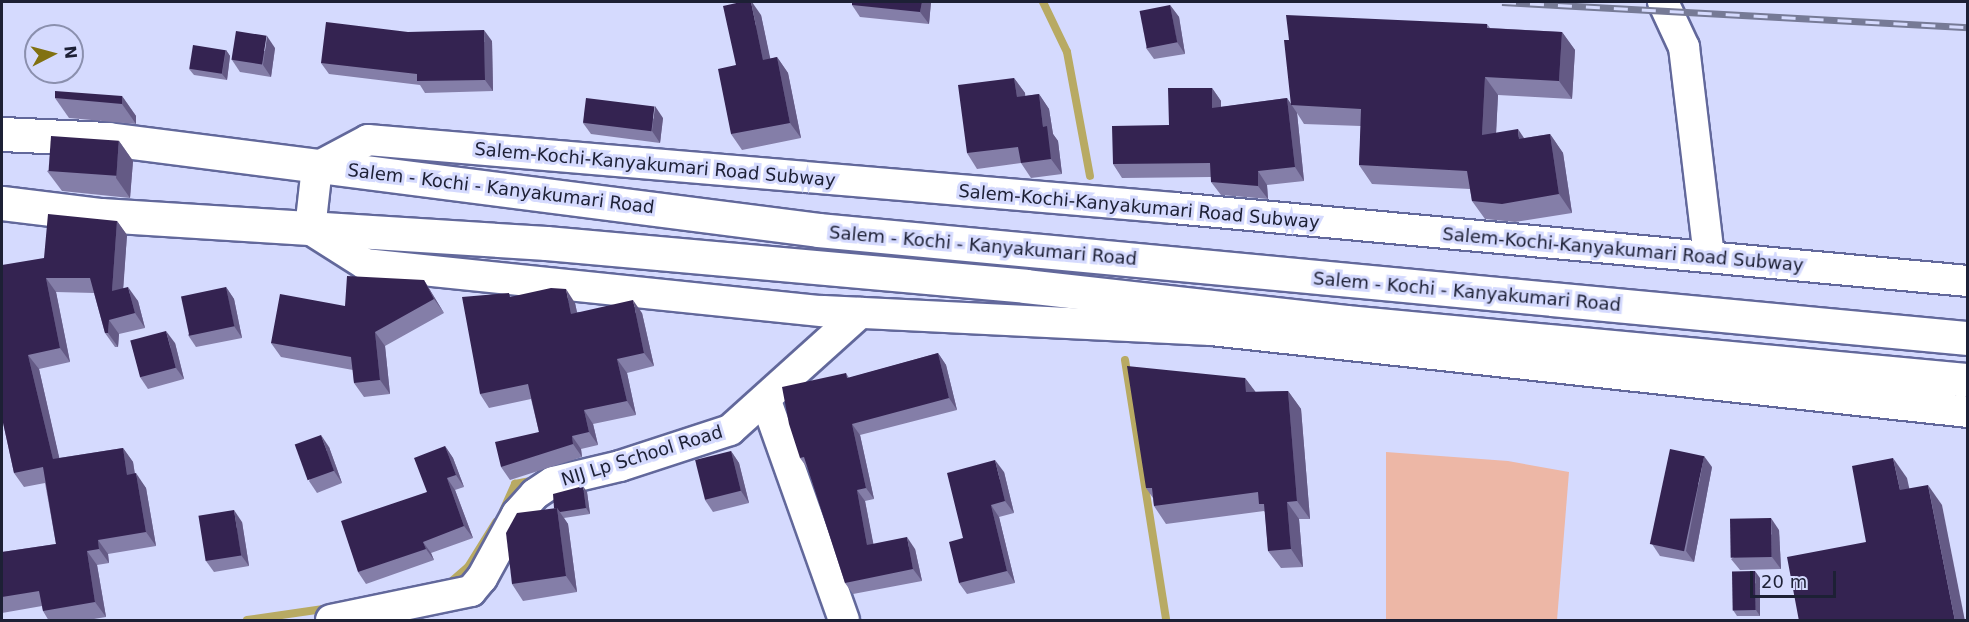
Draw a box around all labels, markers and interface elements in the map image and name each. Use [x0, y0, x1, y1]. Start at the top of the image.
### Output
north arrow [24, 24, 84, 84]
text: N [60, 45, 81, 60]
street label: Salem-Kochi-Kanyakumari Road Subway [474, 138, 836, 192]
street label: Salem - Kochi - Kanyakumari Road [346, 159, 656, 219]
street label: Salem-Kochi-Kanyakumari Road Subway [958, 180, 1320, 234]
street label: Salem - Kochi - Kanyakumari Road [828, 222, 1138, 270]
street label: Salem-Kochi-Kanyakumari Road Subway [1442, 223, 1804, 277]
street label: Salem - Kochi - Kanyakumari Road [1312, 268, 1622, 316]
street label: NIJ Lp School Road [559, 421, 725, 491]
scale bar [1753, 559, 1838, 597]
text: 20 m [1761, 571, 1807, 592]

